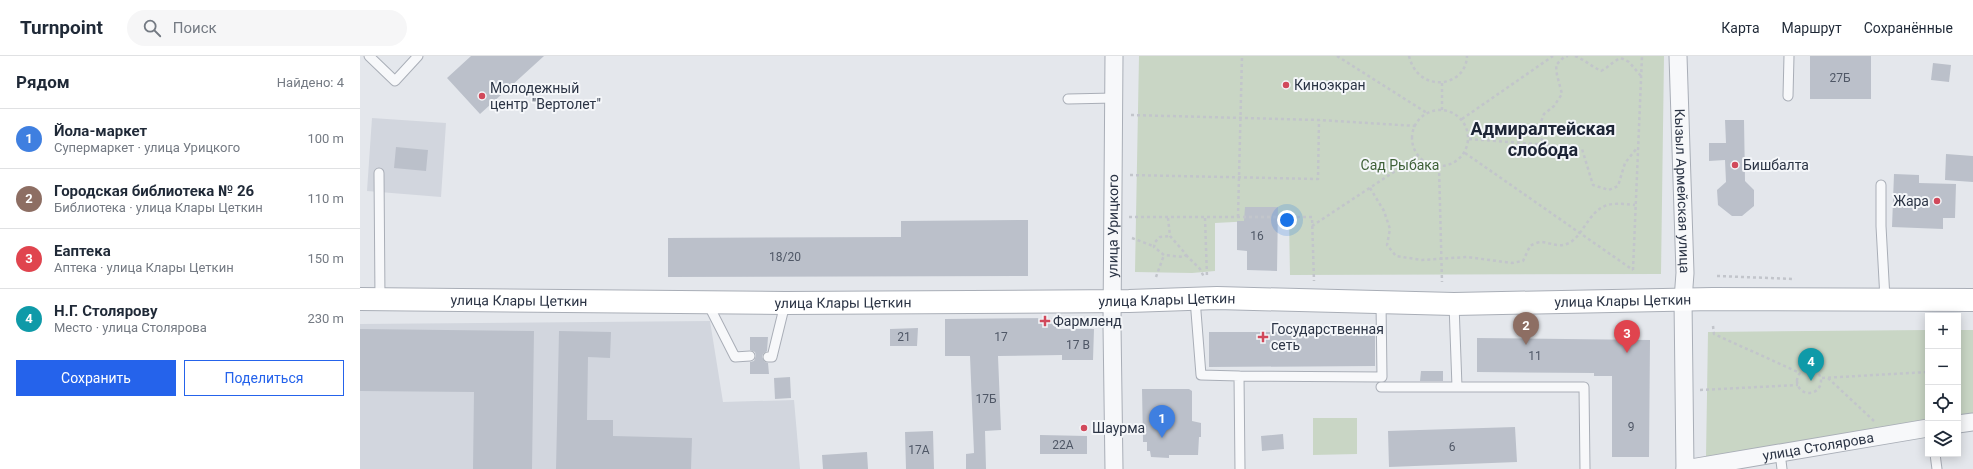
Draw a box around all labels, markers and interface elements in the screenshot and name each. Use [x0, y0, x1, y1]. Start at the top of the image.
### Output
search box [127, 10, 407, 46]
text: Turnpoint [20, 16, 103, 39]
icon: search [141, 17, 163, 39]
text: Поиск [173, 19, 217, 37]
text: Карта [1721, 20, 1760, 36]
text: Маршрут [1782, 20, 1842, 36]
text: Сохранённые [1864, 20, 1953, 36]
house number: 27Б [1829, 71, 1851, 85]
text: Рядом [16, 72, 70, 92]
text: Найдено: 4 [277, 75, 344, 90]
place label: Киноэкран [1294, 77, 1366, 93]
place label: Молодежный центр "Вертолет" [490, 80, 601, 112]
marker: Киноэкран [1281, 80, 1291, 90]
marker: Молодежный центр "Вертолет" [477, 91, 487, 101]
street label: Кызыл Армейская улица [1672, 108, 1693, 273]
district label: Адмиралтейская слобода [1471, 118, 1615, 160]
text: Йола-маркет [54, 122, 147, 140]
text: 1 [25, 131, 33, 146]
text: 100 m [307, 131, 344, 146]
text: Супермаркет · улица Урицкого [54, 140, 240, 155]
park label: Сад Рыбака [1361, 157, 1439, 173]
place label: Бишбалта [1743, 157, 1809, 173]
marker: Бишбалта [1730, 160, 1740, 170]
street label: улица Урицкого [1104, 174, 1121, 278]
text: Городская библиотека № 26 [54, 182, 254, 200]
text: 2 [25, 191, 33, 206]
text: 110 m [307, 191, 344, 206]
place label: Жара [1893, 193, 1929, 209]
marker: Жара [1932, 196, 1942, 206]
text: Библиотека · улица Клары Цеткин [54, 200, 263, 215]
your location [1277, 210, 1297, 230]
house number: 16 [1250, 229, 1264, 243]
text: Еаптека [54, 242, 111, 260]
house number: 18/20 [769, 250, 801, 264]
text: 3 [25, 251, 33, 266]
text: 150 m [307, 251, 344, 266]
text: Аптека · улица Клары Цеткин [54, 260, 234, 275]
street label: улица Клары Цеткин [1098, 290, 1236, 309]
street label: улица Клары Цеткин [1554, 291, 1691, 310]
street label: улица Клары Цеткин [450, 292, 588, 309]
street label: улица Клары Цеткин [774, 294, 912, 311]
text: Н.Г. Столярову [54, 302, 158, 320]
text: 4 [25, 311, 33, 326]
text: 230 m [307, 311, 344, 326]
pin: 2 [1513, 312, 1539, 345]
place label: Фармленд [1053, 313, 1122, 329]
map controls [1925, 313, 1961, 457]
button: + [1925, 313, 1961, 349]
marker: Фармленд [1040, 316, 1050, 326]
text: Место · улица Столярова [54, 320, 207, 335]
pin: 3 [1614, 320, 1640, 353]
place label: Государственная сеть [1271, 321, 1384, 353]
house number: 21 [897, 330, 911, 344]
house number: 17 [994, 330, 1008, 344]
marker: Государственная сеть [1258, 332, 1268, 342]
house number: 17 В [1066, 338, 1090, 352]
pin: 4 [1798, 348, 1824, 381]
house number: 11 [1528, 349, 1542, 363]
button: − [1925, 349, 1961, 385]
button: Сохранить [16, 360, 176, 396]
button: Поделиться [184, 360, 344, 396]
button: locate [1925, 385, 1961, 421]
house number: 17Б [975, 392, 997, 406]
pin: 1 [1149, 405, 1175, 438]
place label: Шаурма [1092, 420, 1145, 436]
house number: 9 [1628, 420, 1634, 434]
button: layers [1925, 421, 1961, 457]
marker: Шаурма [1079, 423, 1089, 433]
street label: улица Столярова [1761, 429, 1875, 464]
house number: 22А [1052, 438, 1074, 452]
house number: 6 [1449, 440, 1456, 454]
house number: 17А [908, 443, 930, 457]

